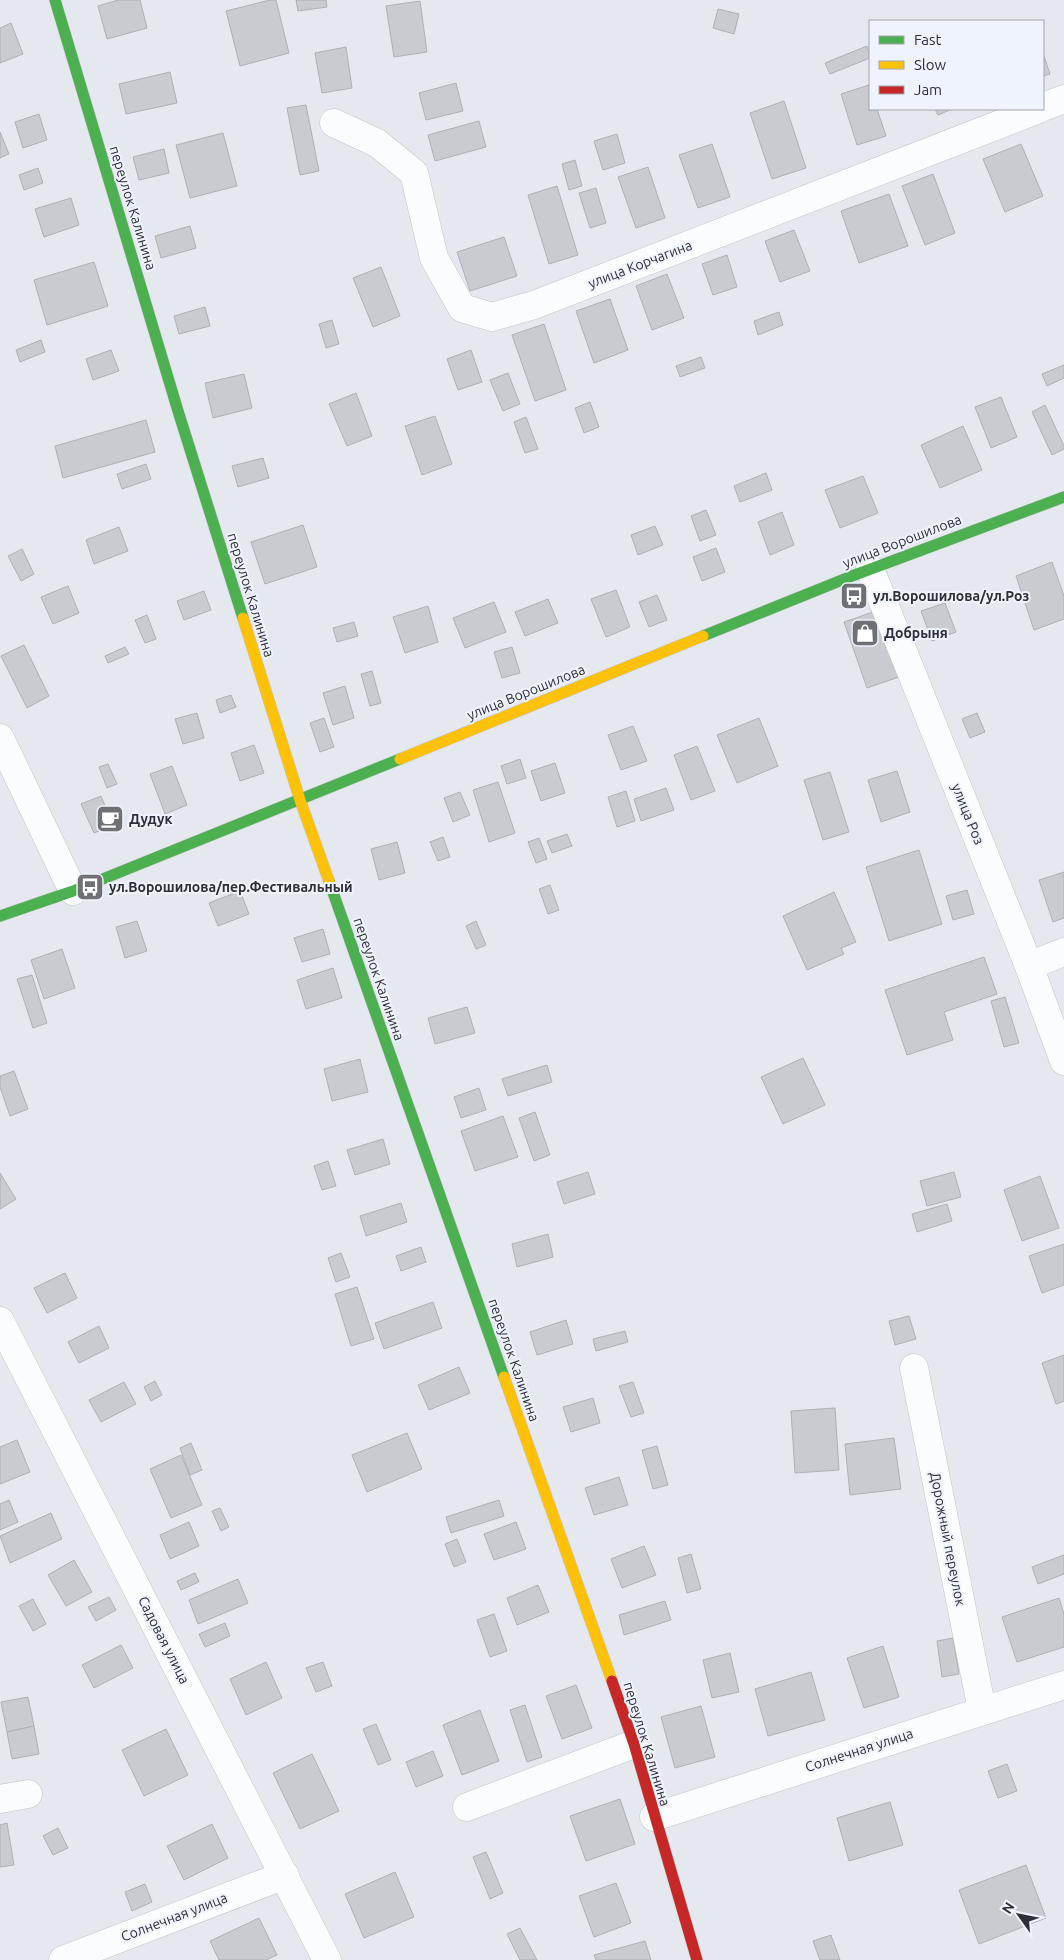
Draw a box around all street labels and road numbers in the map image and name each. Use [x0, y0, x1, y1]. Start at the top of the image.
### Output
street label: переулок Калинина [106, 144, 160, 272]
street label: улица Корчагина [586, 237, 694, 291]
street label: улица Ворошилова [840, 511, 964, 571]
street label: переулок Калинина [224, 531, 278, 659]
street label: улица Ворошилова [465, 661, 587, 723]
street label: улица Роз [948, 781, 988, 847]
street label: переулок Калинина [350, 915, 408, 1043]
street label: переулок Калинина [485, 1296, 543, 1424]
street label: Дорожный переулок [927, 1471, 969, 1607]
street label: Садовая улица [135, 1594, 193, 1686]
street label: переулок Калинина [620, 1680, 674, 1808]
street label: Солнечная улица [803, 1725, 915, 1775]
street label: Солнечная улица [119, 1889, 229, 1945]

